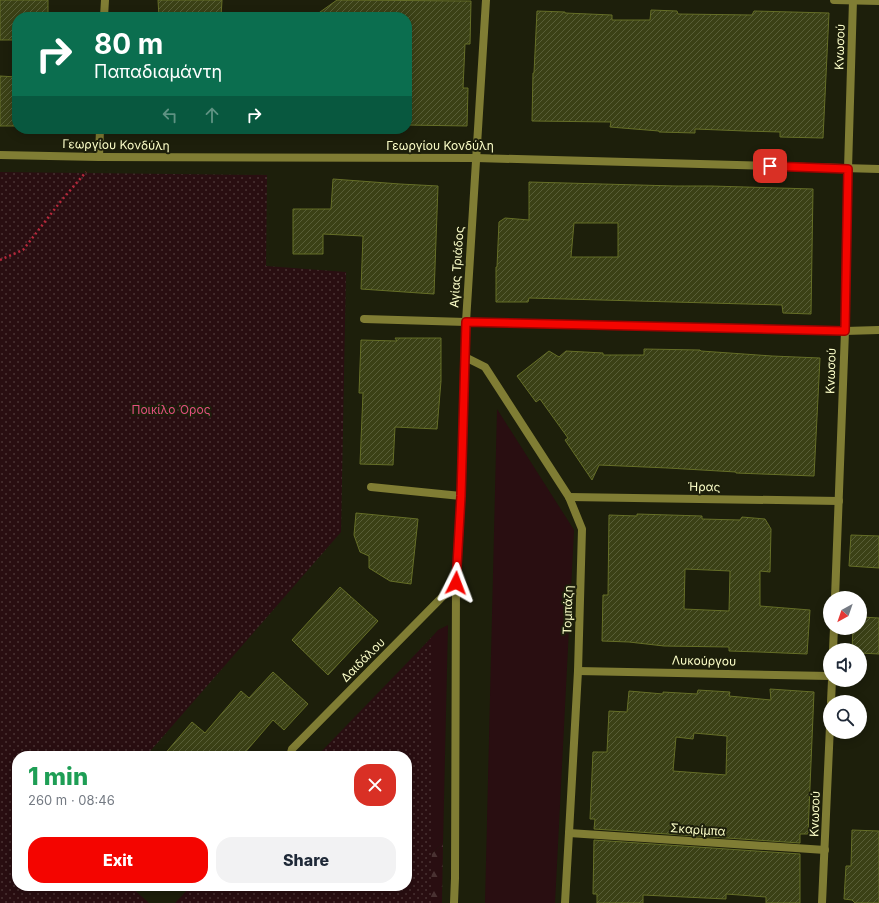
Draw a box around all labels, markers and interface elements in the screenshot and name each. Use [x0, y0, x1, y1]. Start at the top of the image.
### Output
street label: Κνωσού [831, 24, 848, 70]
text: 80 m [94, 27, 163, 61]
icon: right [28, 28, 80, 80]
text: Παπαδιαμάντη [94, 61, 222, 82]
icon: left [159, 104, 181, 126]
icon: ahead [201, 104, 223, 126]
icon: right [243, 104, 265, 126]
street label: Γεωργίου Κονδύλη [62, 136, 170, 153]
street label: Γεωργίου Κονδύλη [386, 138, 494, 153]
pin [753, 149, 787, 183]
icon: arrive [759, 155, 781, 177]
street label: Αγίας Τριάδος [446, 226, 467, 308]
street label: Κνωσού [822, 348, 839, 394]
park label: Ποικίλο Όρος [131, 402, 211, 417]
street label: Ήρας [688, 479, 721, 494]
position arrow [435, 562, 477, 604]
street label: Τομπάζη [559, 585, 576, 635]
north arrow [823, 591, 867, 635]
map controls [823, 591, 867, 739]
street label: Δαιδάλου [337, 634, 388, 685]
button: sound [823, 643, 867, 687]
street label: Λυκούργου [672, 652, 736, 669]
button: search [823, 695, 867, 739]
text: 1 min [28, 762, 88, 791]
button: close [354, 764, 396, 806]
street label: Κνωσού [806, 791, 823, 837]
text: 260 m · 08:46 [28, 792, 115, 808]
street label: Σκαρίμπα [670, 820, 726, 839]
button: Exit [28, 837, 208, 883]
button: Share [216, 837, 396, 883]

